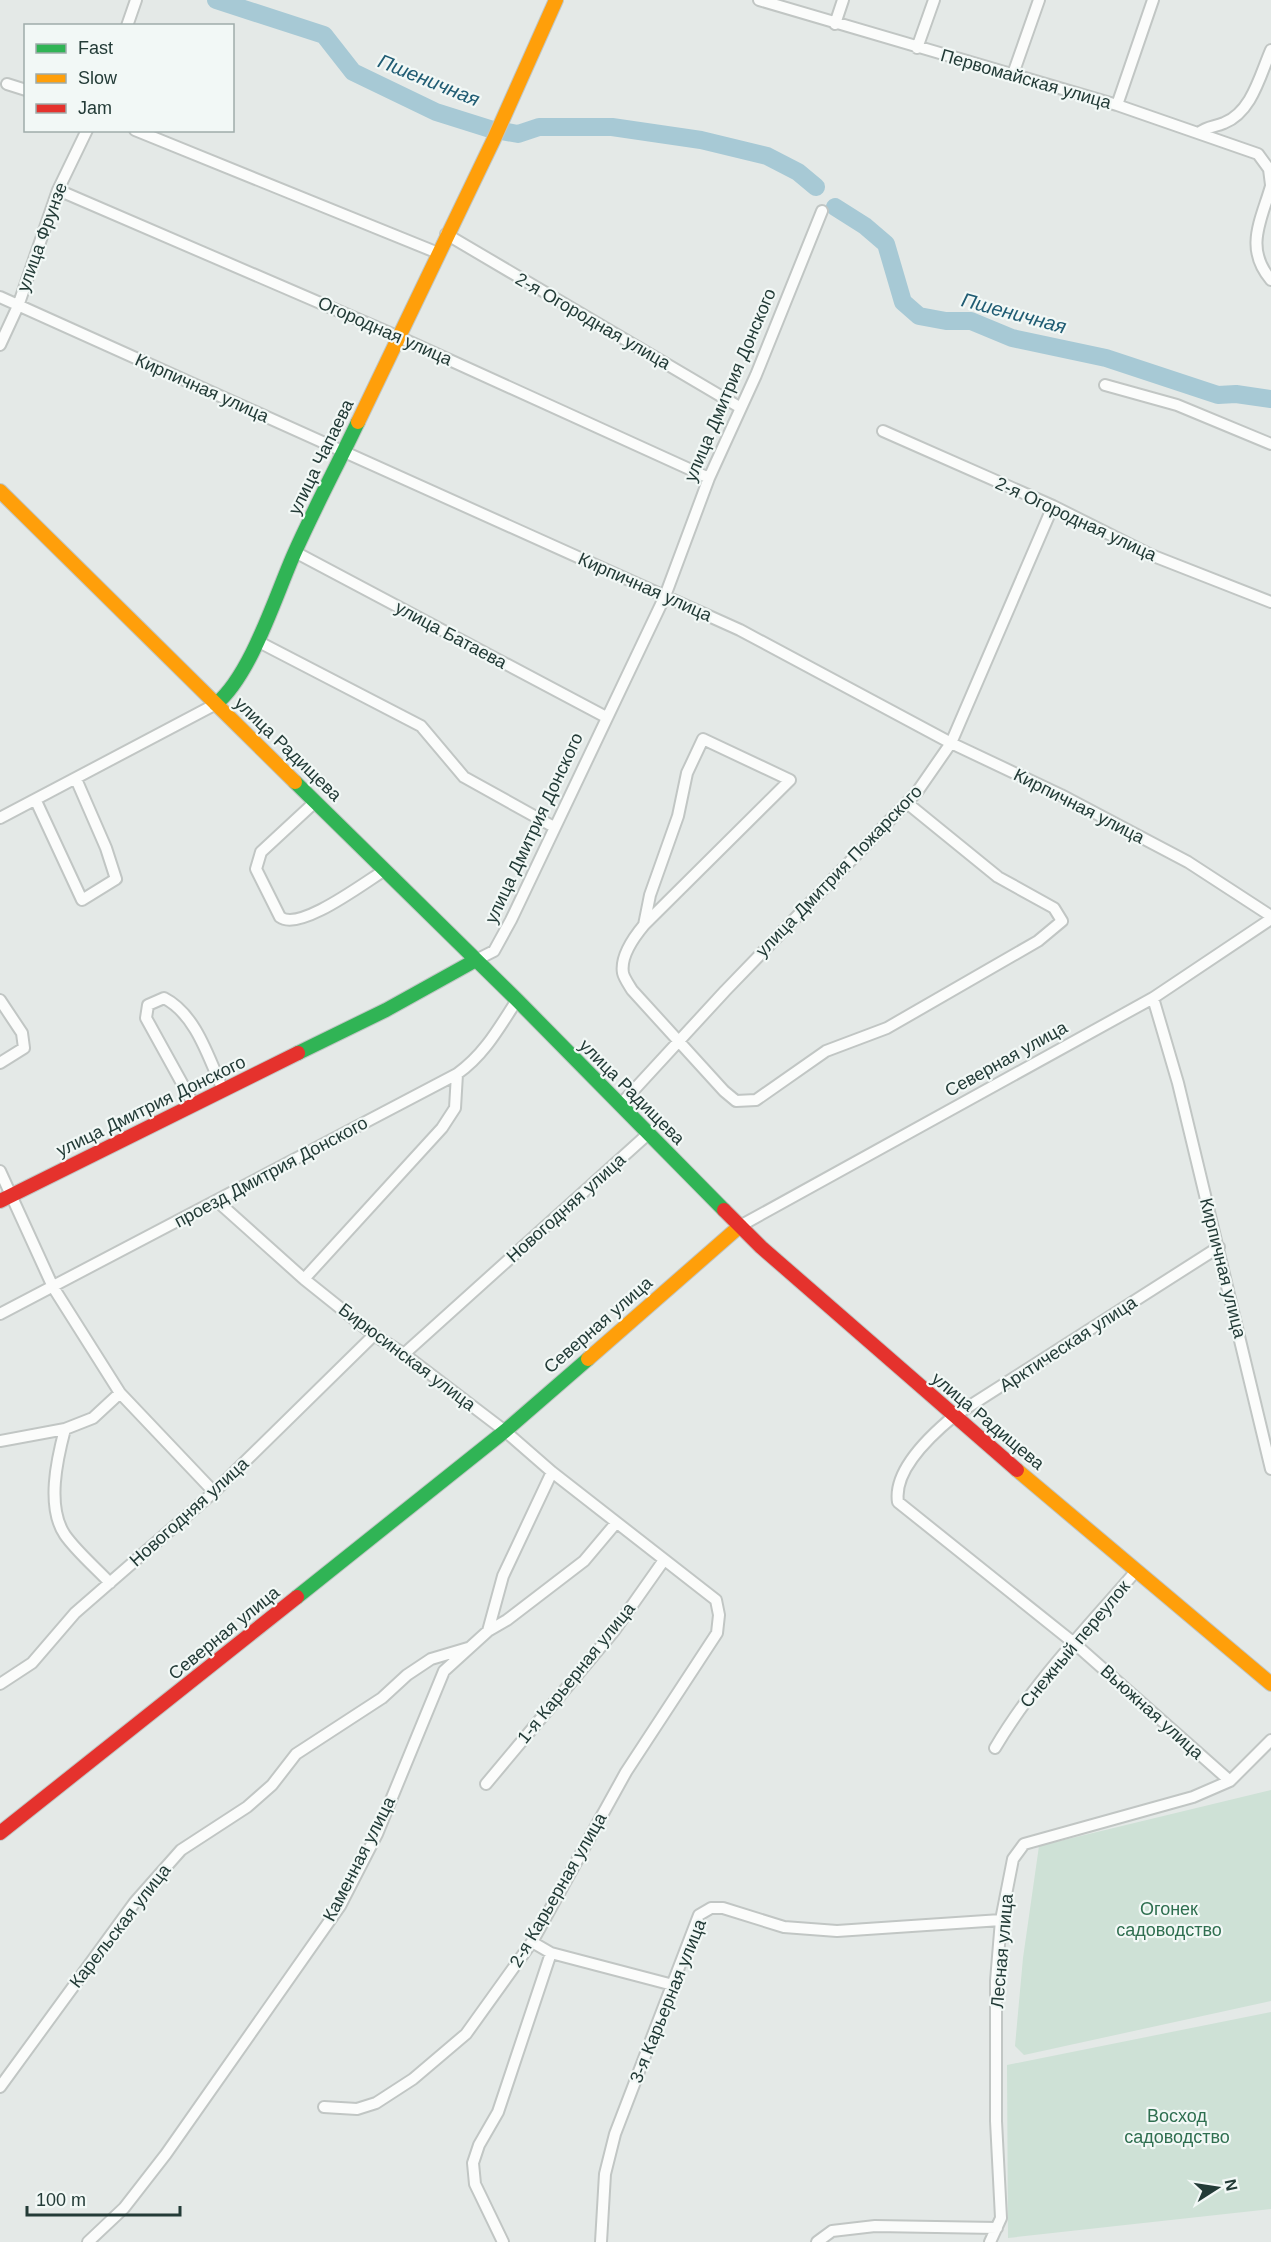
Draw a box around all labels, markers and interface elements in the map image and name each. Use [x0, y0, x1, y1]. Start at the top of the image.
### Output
legend [24, 24, 234, 132]
text: Fast [78, 38, 113, 58]
street label: Первомайская улица [939, 45, 1114, 113]
water label: Пшеничная [375, 50, 483, 110]
text: Slow [78, 68, 118, 88]
text: Jam [78, 98, 112, 118]
street label: улица Фрунзе [13, 180, 71, 294]
street label: 2-я Огородная улица [512, 269, 675, 374]
street label: улица Дмитрия Донского [680, 285, 780, 485]
water label: Пшеничная [959, 288, 1069, 338]
street label: Огородная улица [315, 292, 456, 370]
street label: Кирпичная улица [132, 350, 273, 427]
street label: улица Чапаева [284, 395, 358, 518]
street label: 2-я Огородная улица [992, 473, 1161, 566]
street label: Кирпичная улица [575, 549, 716, 626]
street label: улица Батаева [392, 597, 511, 673]
street label: улица Радищева [231, 693, 346, 806]
street label: улица Дмитрия Донского [481, 730, 587, 926]
street label: Кирпичная улица [1010, 764, 1149, 848]
street label: улица Дмитрия Пожарского [752, 781, 926, 961]
street label: Северная улица [941, 1017, 1071, 1101]
street label: улица Радищева [575, 1035, 689, 1149]
street label: улица Дмитрия Донского [53, 1051, 249, 1161]
street label: проезд Дмитрия Донского [171, 1112, 371, 1232]
street label: Новогодняя улица [503, 1149, 630, 1266]
street label: Кирпичная улица [1196, 1196, 1250, 1341]
street label: Северная улица [540, 1272, 657, 1377]
street label: Арктическая улица [996, 1292, 1141, 1396]
street label: Бирюсинская улица [335, 1299, 480, 1415]
street label: улица Радищева [928, 1368, 1049, 1474]
street label: Новогодняя улица [126, 1453, 253, 1570]
street label: Снежный переулок [1016, 1576, 1134, 1712]
street label: Северная улица [165, 1582, 284, 1684]
street label: 1-я Карьерная улица [513, 1598, 639, 1747]
street label: Вьюжная улица [1097, 1661, 1208, 1764]
street label: Каменная улица [319, 1793, 399, 1925]
street label: 2-я Карьерная улица [506, 1808, 611, 1971]
street label: Карельская улица [66, 1859, 175, 1992]
street label: Лесная улица [987, 1892, 1017, 2009]
park label: Огонек садоводство [1116, 1899, 1222, 1940]
street label: 3-я Карьерная улица [626, 1915, 710, 2086]
park label: Восход садоводство [1124, 2106, 1230, 2147]
north arrow [1187, 2158, 1247, 2218]
text: N [1222, 2178, 1241, 2192]
scale bar [27, 2179, 180, 2217]
text: 100 m [36, 2190, 86, 2210]

